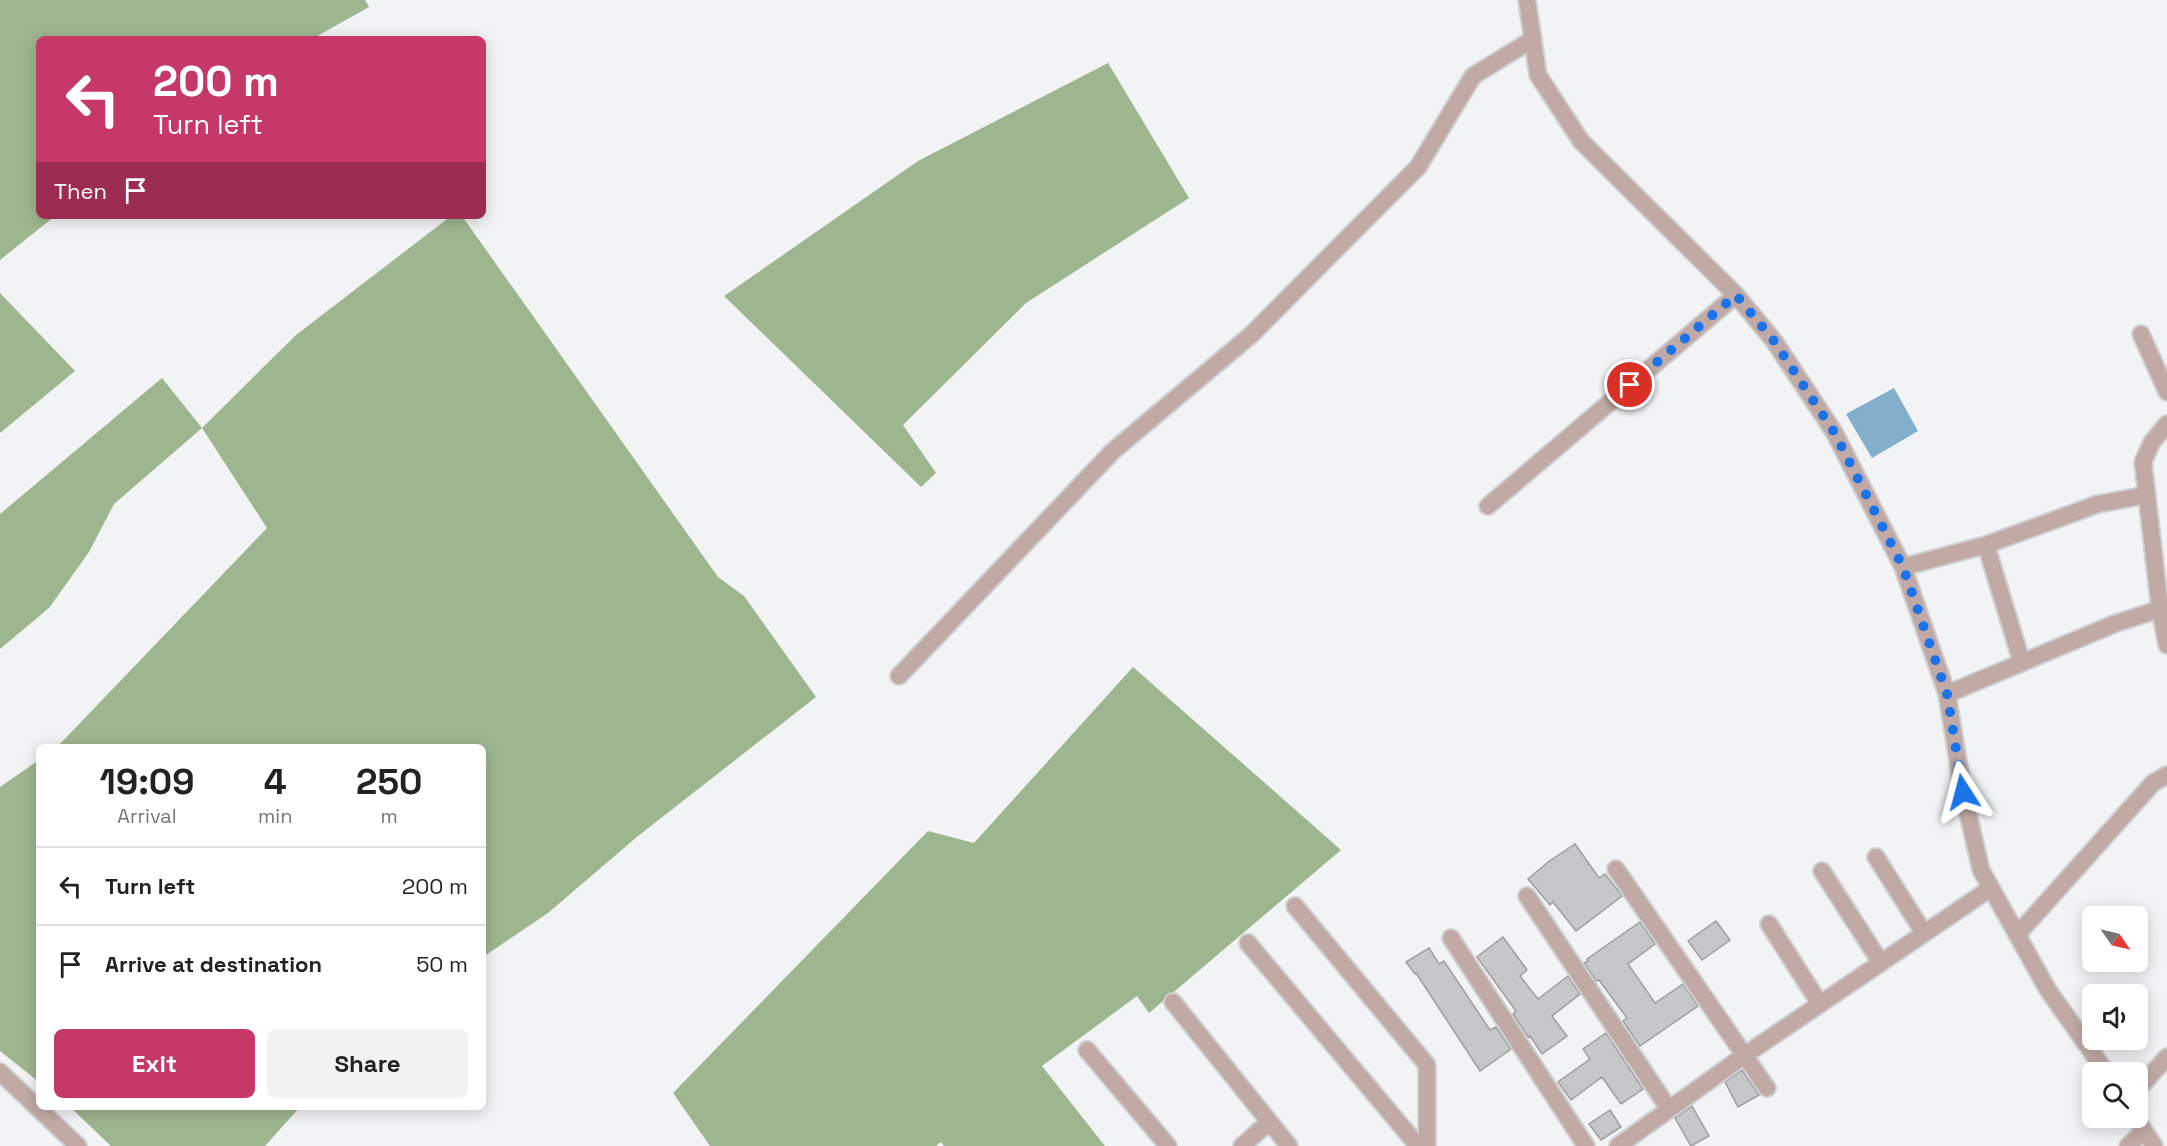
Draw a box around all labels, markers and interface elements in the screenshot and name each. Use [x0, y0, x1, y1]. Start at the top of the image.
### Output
text: 200 m [153, 55, 279, 108]
icon: left [54, 60, 132, 138]
text: Turn left [153, 107, 263, 142]
icon: arrive [119, 174, 152, 207]
text: Then [54, 177, 107, 205]
pin [1604, 359, 1655, 410]
icon: arrive [1613, 368, 1646, 401]
text: 19:09 [100, 759, 194, 805]
text: 4 [264, 759, 287, 805]
text: 250 [356, 759, 422, 805]
position arrow [1931, 760, 1995, 824]
text: Arrival [117, 803, 177, 829]
text: min [258, 803, 292, 829]
text: m [381, 803, 398, 829]
icon: left [54, 870, 87, 903]
text: Turn left [105, 872, 195, 900]
text: 200 m [402, 872, 468, 900]
north arrow [2082, 906, 2148, 972]
map controls [2082, 906, 2148, 1128]
icon: arrive [54, 948, 87, 981]
text: Arrive at destination [105, 950, 322, 978]
text: 50 m [416, 950, 468, 978]
button: sound [2082, 984, 2148, 1050]
button: Exit [54, 1029, 255, 1098]
button: Share [267, 1029, 468, 1098]
button: search [2082, 1062, 2148, 1128]

